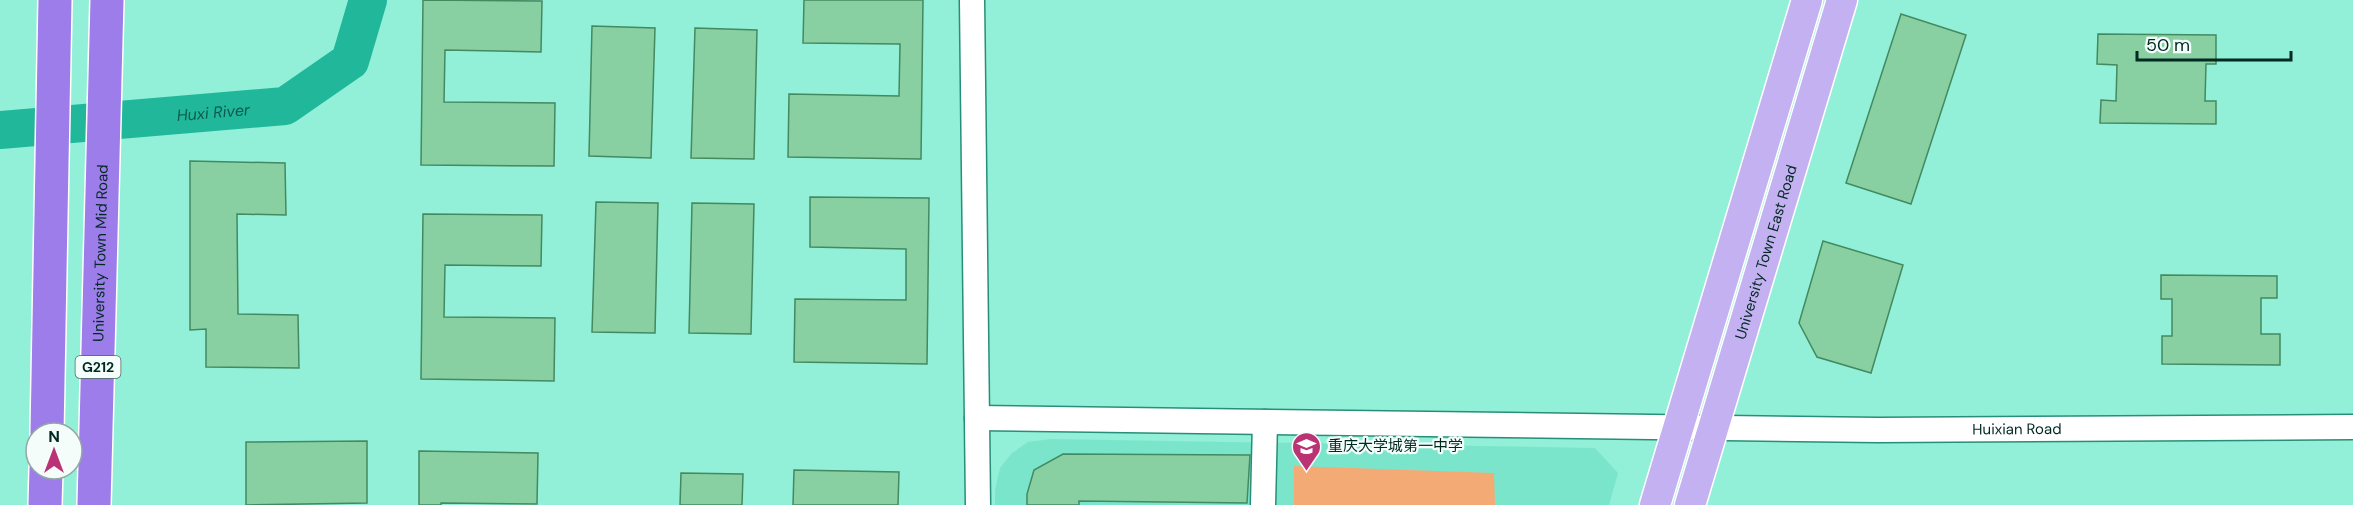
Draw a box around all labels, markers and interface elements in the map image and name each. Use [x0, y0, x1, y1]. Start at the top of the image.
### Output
scale bar [2137, 24, 2292, 62]
text: 50 m [2146, 33, 2190, 57]
water label: Huxi River [176, 99, 252, 126]
street label: University Town East Road [1730, 162, 1802, 342]
street label: University Town Mid Road [88, 164, 113, 342]
road number: G212 [76, 356, 120, 378]
street label: Huixian Road [1972, 419, 2062, 439]
north arrow [24, 421, 84, 481]
text: N [48, 426, 60, 447]
school or university icon: 重庆大学城第一中学 [1291, 430, 1323, 472]
place label: 重庆大学城第一中学 [1328, 436, 1463, 456]

